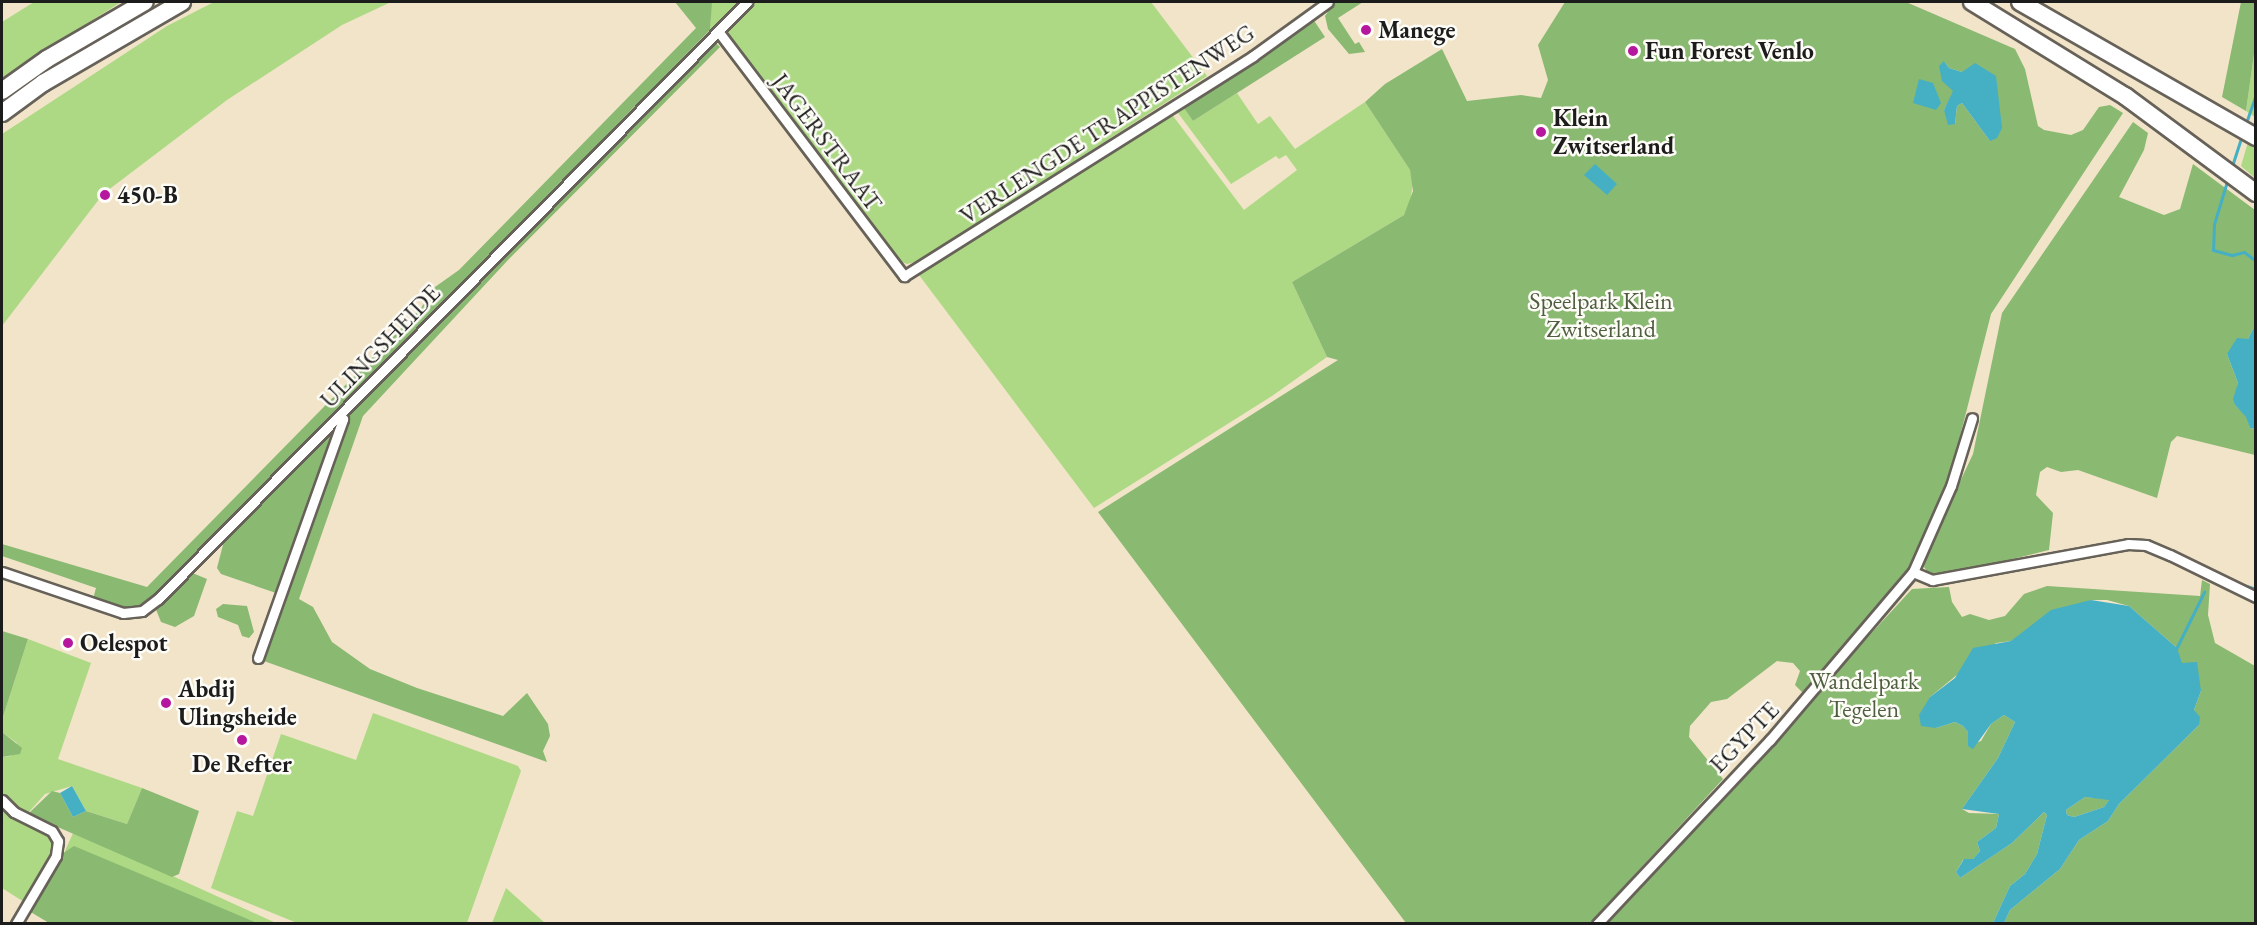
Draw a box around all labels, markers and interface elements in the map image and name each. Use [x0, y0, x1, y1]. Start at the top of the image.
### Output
place label: Manege [1378, 16, 1455, 44]
street label: VERLENGDE TRAPPISTENWEG [954, 18, 1260, 230]
marker: Manege [1359, 23, 1373, 37]
place label: Fun Forest Venlo [1645, 37, 1814, 65]
marker: Fun Forest Venlo [1626, 44, 1640, 58]
street label: JAGERSTRAAT [766, 68, 888, 216]
place label: Klein Zwitserland [1553, 104, 1674, 160]
marker: Klein Zwitserland [1534, 125, 1548, 139]
place label: 450-B [117, 181, 178, 209]
marker: 450-B [98, 188, 112, 202]
street label: ULINGSHEIDE [314, 278, 446, 414]
park label: Speelpark Klein Zwitserland [1529, 287, 1673, 343]
place label: Oelespot [80, 629, 167, 657]
marker: Oelespot [61, 636, 75, 650]
park label: Wandelpark Tegelen [1809, 667, 1919, 723]
place label: Abdij Ulingsheide [178, 675, 297, 731]
street label: EGYPTE [1703, 695, 1785, 779]
marker: Abdij Ulingsheide [159, 696, 173, 710]
marker: De Refter [235, 733, 249, 747]
place label: De Refter [192, 750, 292, 778]

